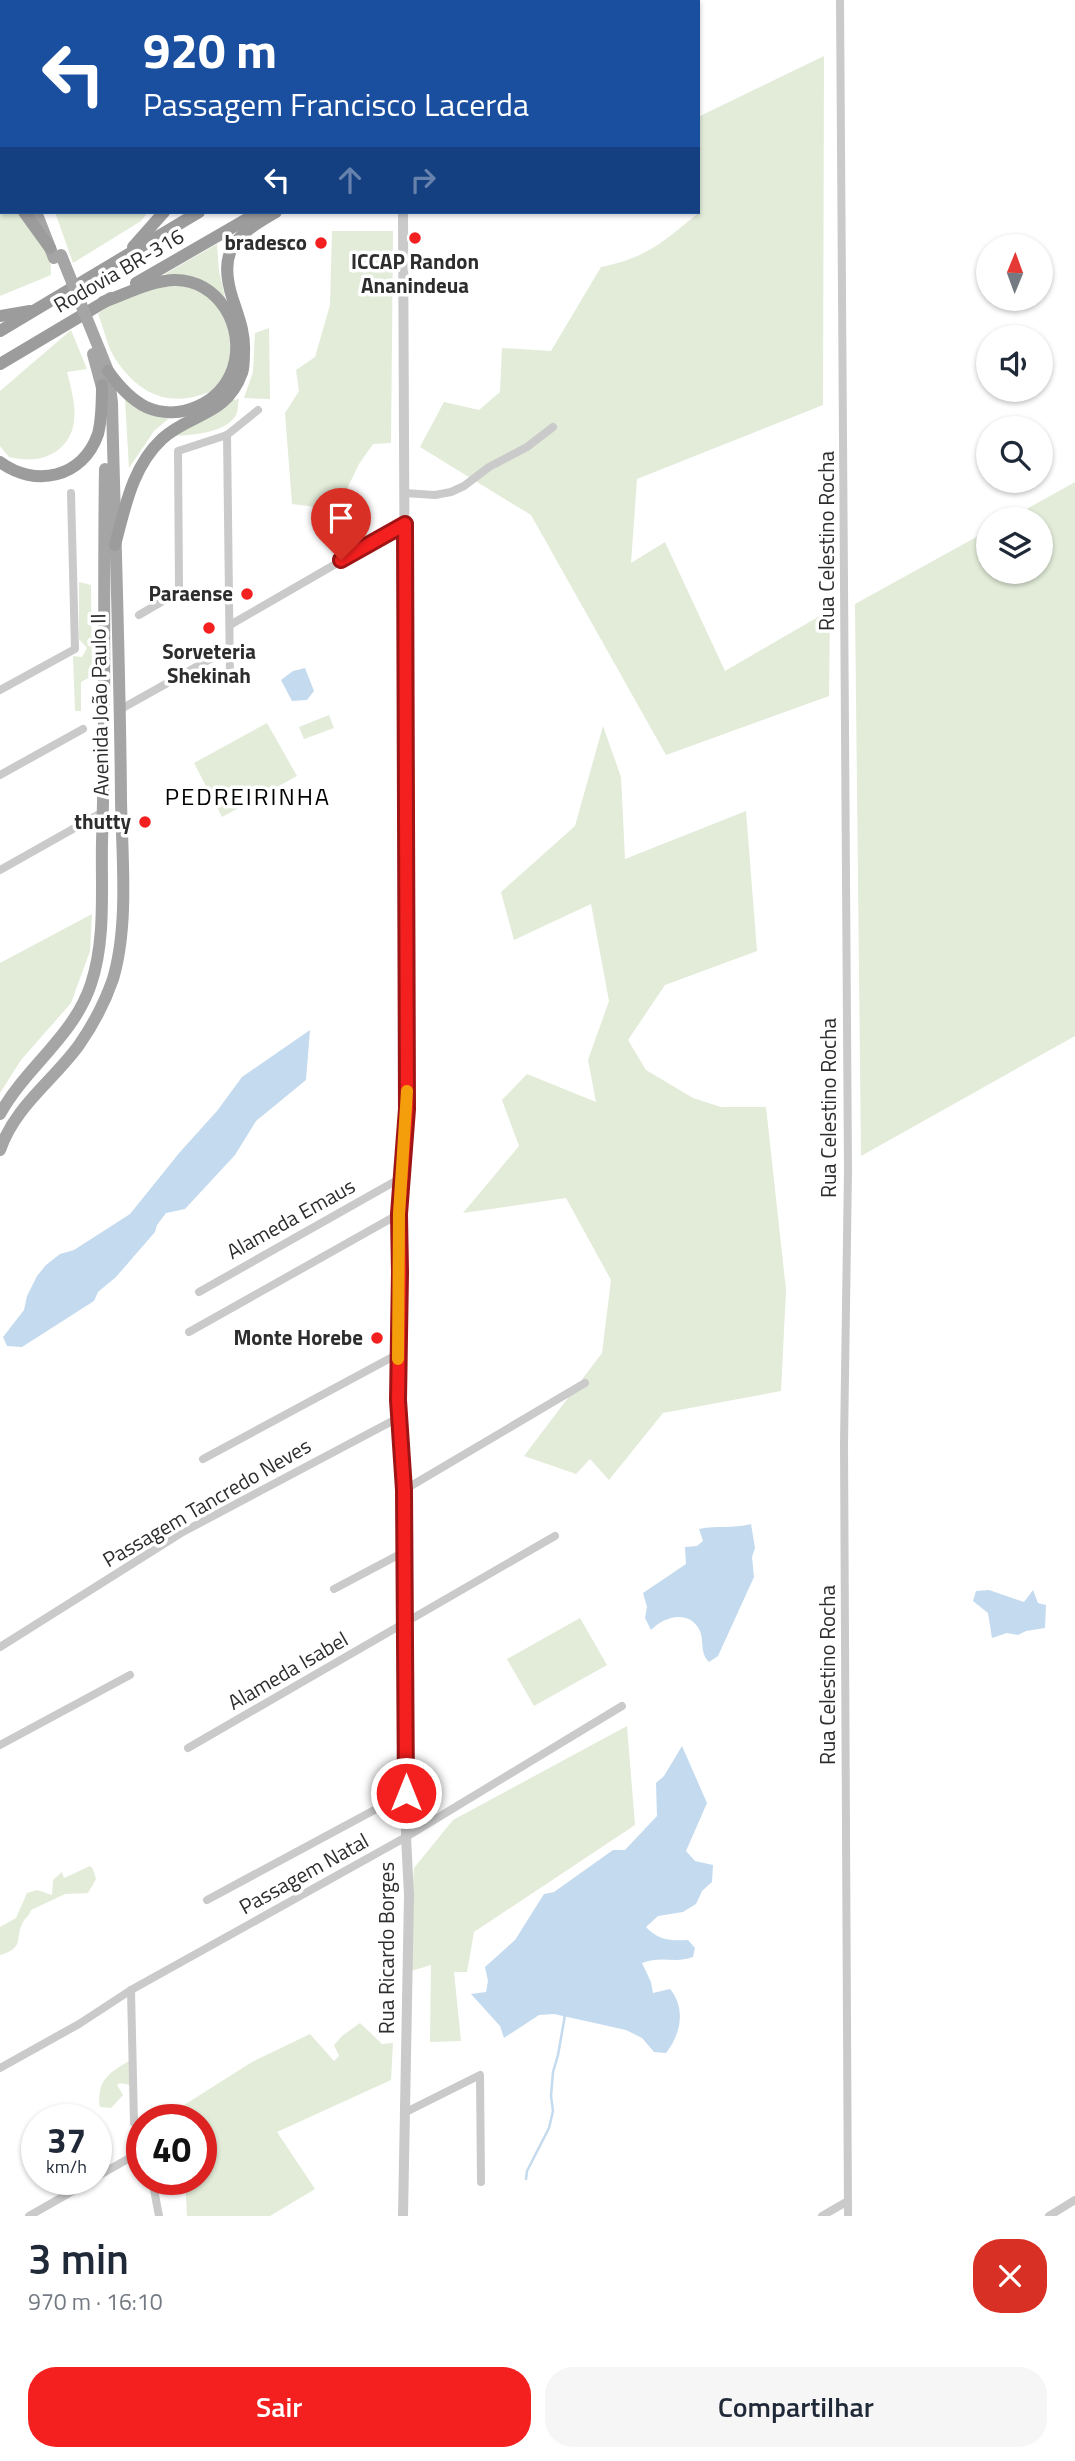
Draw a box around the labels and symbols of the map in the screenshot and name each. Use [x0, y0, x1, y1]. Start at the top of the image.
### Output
street label: Rodovia BR-316 [47, 220, 190, 320]
place label: bradesco [224, 226, 307, 258]
marker: ICCAP Randon Ananindeua [407, 230, 423, 246]
north arrow [976, 234, 1054, 312]
marker: bradesco [313, 235, 329, 251]
place label: ICCAP Randon Ananindeua [351, 245, 479, 301]
street label: Rua Celestino Rocha [810, 451, 842, 631]
pin [311, 488, 371, 560]
place label: Paraense [149, 577, 233, 609]
marker: Paraense [239, 586, 255, 602]
street label: Avenida João Paulo II [81, 613, 117, 797]
marker: Sorveteria Shekinah [201, 620, 217, 636]
place label: Sorveteria Shekinah [162, 635, 256, 691]
district label: PEDREIRINHA [165, 778, 331, 814]
place label: thutty [74, 805, 131, 837]
marker: thutty [137, 814, 153, 830]
street label: Rua Celestino Rocha [812, 1018, 844, 1198]
street label: Alameda Emaus [220, 1169, 361, 1267]
place label: Monte Horebe [233, 1321, 363, 1353]
marker: Monte Horebe [369, 1330, 385, 1346]
street label: Passagem Tancredo Neves [96, 1429, 317, 1575]
street label: Rua Celestino Rocha [811, 1585, 843, 1765]
street label: Alameda Isabel [221, 1623, 354, 1718]
position arrow [369, 1756, 443, 1830]
street label: Passagem Natal [233, 1824, 374, 1922]
street label: Rua Ricardo Borges [370, 1862, 402, 2034]
speed limit sign: 40 [126, 2104, 217, 2195]

